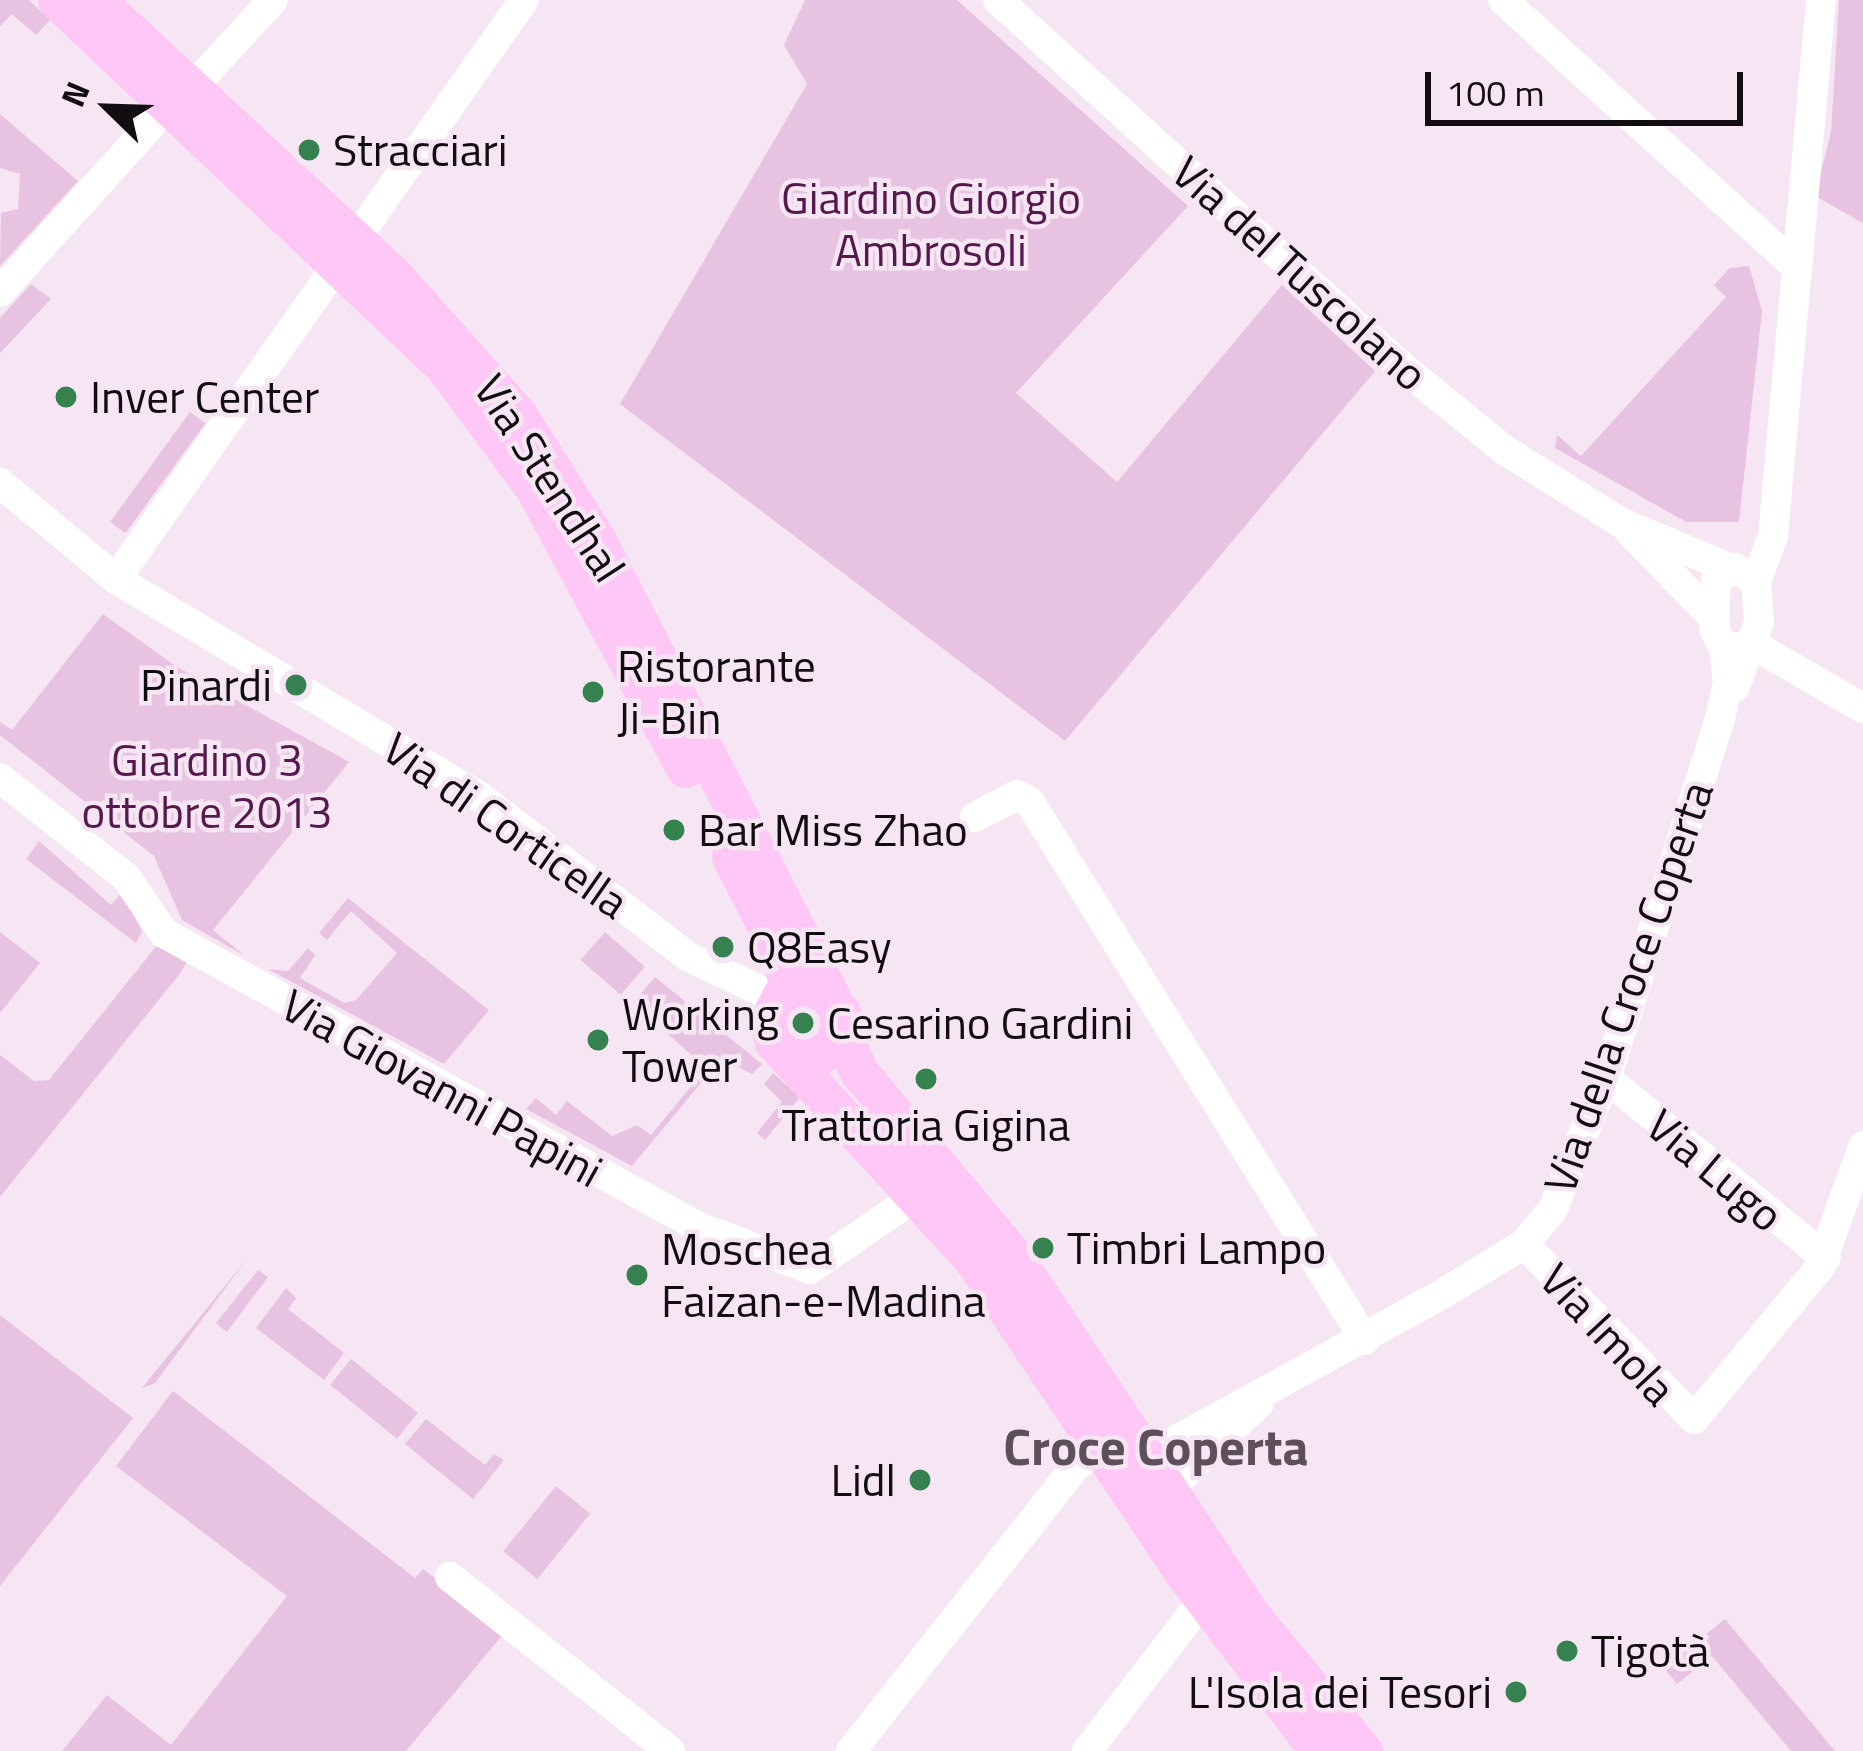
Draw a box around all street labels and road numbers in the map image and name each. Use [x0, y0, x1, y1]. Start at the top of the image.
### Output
street label: Via del Tuscolano [1162, 145, 1438, 401]
street label: Via Stendhal [463, 364, 637, 592]
street label: Via di Corticella [373, 721, 639, 929]
street label: Via della Croce Coperta [1532, 774, 1724, 1200]
street label: Via Giovanni Papini [272, 978, 612, 1198]
street label: Via Lugo [1636, 1098, 1794, 1242]
street label: Via Imola [1529, 1252, 1687, 1416]

